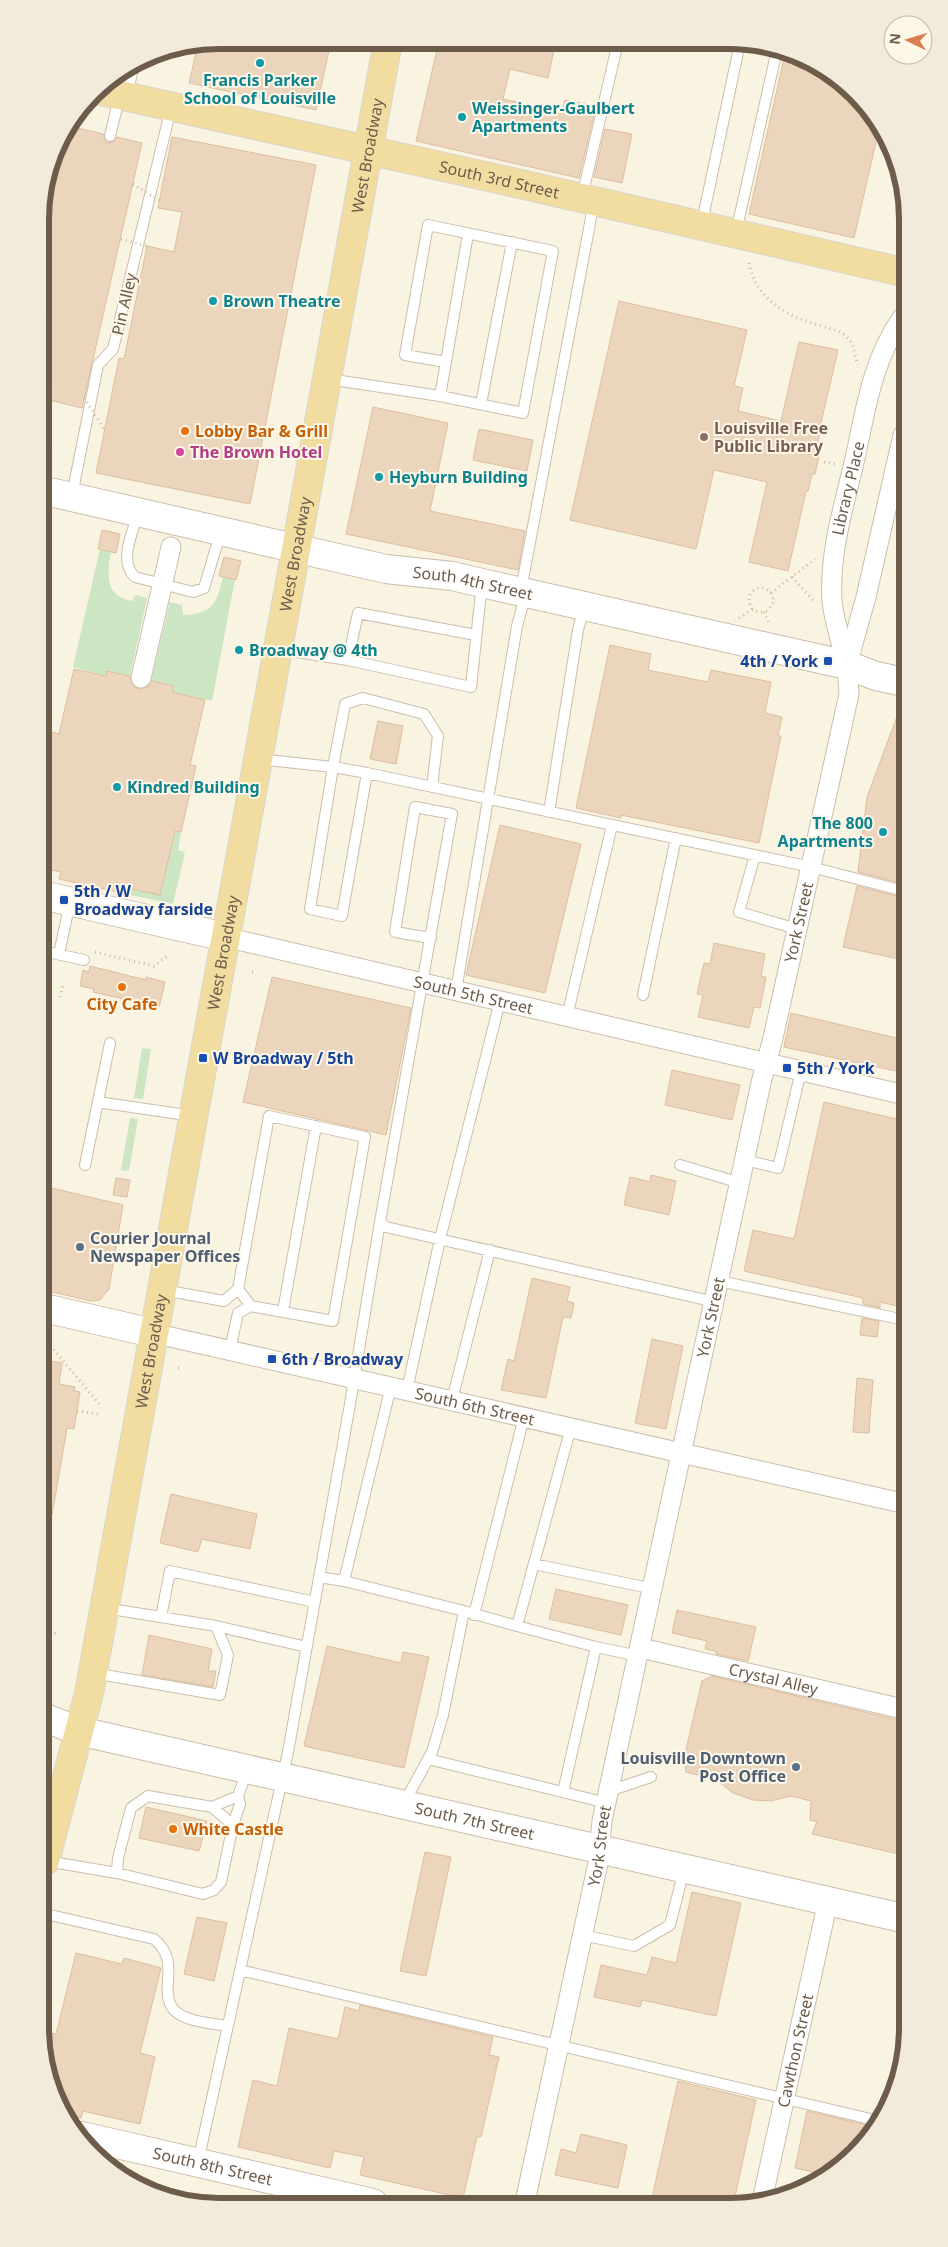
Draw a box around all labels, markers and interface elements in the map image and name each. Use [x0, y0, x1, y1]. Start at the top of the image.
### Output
north arrow [883, 15, 933, 65]
text: N [885, 32, 905, 45]
marker: Francis Parker School of Louisville [254, 57, 266, 69]
place label: Francis Parker School of Louisville [184, 69, 336, 109]
street label: West Broadway [346, 96, 389, 215]
place label: Weissinger-Gaulbert Apartments [472, 97, 635, 137]
marker: Weissinger-Gaulbert Apartments [456, 111, 468, 123]
street label: South 3rd Street [437, 155, 562, 204]
street label: Pin Alley [106, 270, 142, 337]
place label: Brown Theatre [223, 290, 341, 312]
marker: Brown Theatre [207, 295, 219, 307]
place label: Louisville Free Public Library [714, 417, 828, 457]
place label: Lobby Bar & Grill [195, 420, 328, 442]
marker: Lobby Bar & Grill [179, 425, 191, 437]
marker: Louisville Free Public Library [698, 431, 710, 443]
street label: Library Place [826, 439, 869, 537]
place label: The Brown Hotel [190, 441, 322, 463]
marker: The Brown Hotel [174, 446, 186, 458]
place label: Heyburn Building [389, 466, 528, 488]
marker: Heyburn Building [373, 471, 385, 483]
street label: West Broadway [274, 494, 316, 613]
street label: South 4th Street [412, 561, 535, 605]
place label: Broadway @ 4th [249, 639, 378, 661]
marker: Broadway @ 4th [233, 644, 245, 656]
place label: 4th / York [740, 650, 818, 672]
marker: 4th / York [822, 655, 834, 667]
place label: Kindred Building [127, 776, 260, 798]
marker: Kindred Building [111, 781, 123, 793]
place label: The 800 Apartments [778, 812, 873, 852]
marker: The 800 Apartments [877, 826, 889, 838]
place label: 5th / W Broadway farside [74, 880, 213, 920]
street label: York Street [779, 880, 818, 965]
street label: West Broadway [202, 893, 244, 1012]
marker: 5th / W Broadway farside [58, 894, 70, 906]
street label: South 5th Street [412, 970, 535, 1019]
marker: City Cafe [116, 981, 128, 993]
place label: City Cafe [87, 993, 157, 1015]
place label: W Broadway / 5th [213, 1047, 354, 1069]
marker: W Broadway / 5th [197, 1052, 209, 1064]
place label: 5th / York [797, 1057, 875, 1079]
marker: 5th / York [781, 1062, 793, 1074]
place label: Courier Journal Newspaper Offices [90, 1227, 240, 1267]
marker: Courier Journal Newspaper Offices [74, 1241, 86, 1253]
street label: York Street [691, 1275, 730, 1360]
street label: West Broadway [130, 1291, 172, 1410]
place label: 6th / Broadway [282, 1348, 404, 1370]
marker: 6th / Broadway [266, 1353, 278, 1365]
street label: South 6th Street [413, 1382, 537, 1430]
street label: Crystal Alley [727, 1658, 821, 1700]
place label: Louisville Downtown Post Office [620, 1747, 786, 1787]
marker: Louisville Downtown Post Office [790, 1761, 802, 1773]
street label: South 7th Street [413, 1797, 537, 1845]
street label: York Street [582, 1803, 616, 1889]
place label: White Castle [183, 1818, 283, 1840]
marker: White Castle [167, 1823, 179, 1835]
street label: Cawthon Street [772, 1991, 818, 2110]
street label: South 8th Street [151, 2142, 275, 2191]

